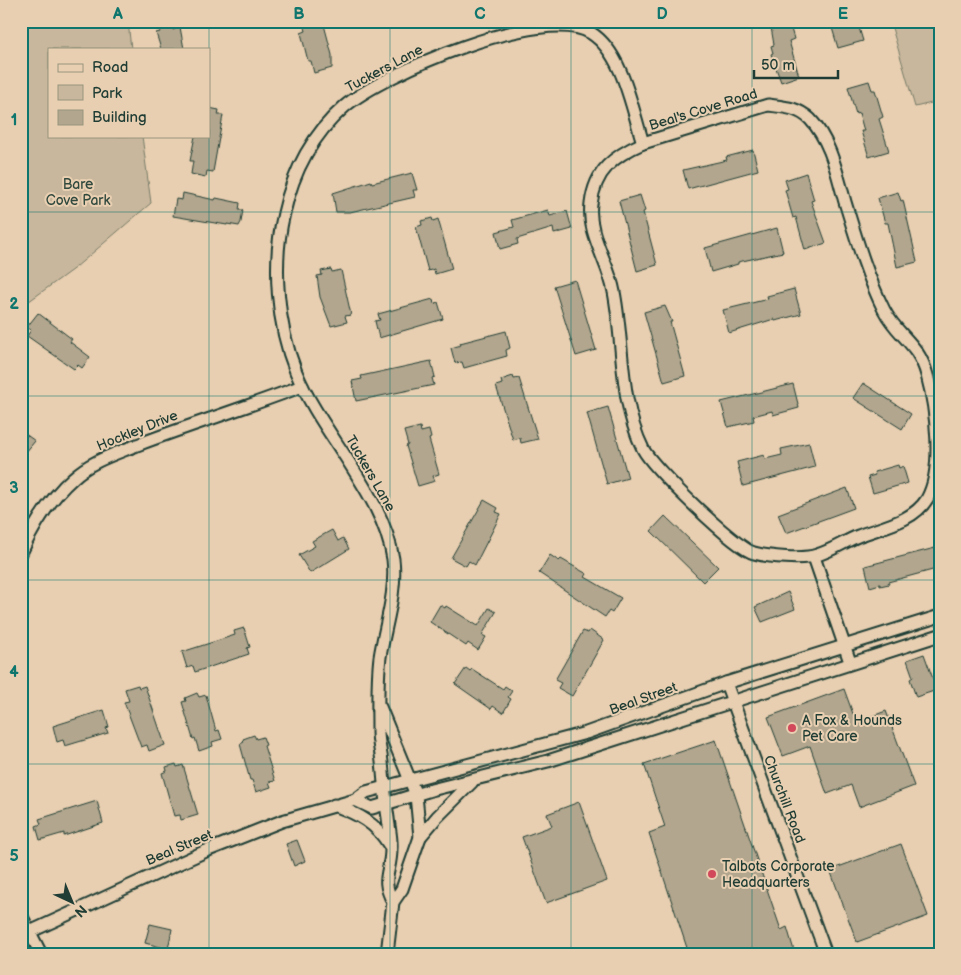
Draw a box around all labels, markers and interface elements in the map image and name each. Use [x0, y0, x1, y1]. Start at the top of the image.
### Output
text: A [112, 5, 123, 24]
text: B [293, 5, 305, 24]
text: C [474, 5, 486, 24]
text: D [656, 5, 668, 24]
text: E [838, 5, 848, 24]
street label: Tuckers Lane [343, 41, 426, 96]
legend [48, 48, 210, 138]
scale bar [754, 48, 837, 80]
text: 50 m [761, 56, 795, 75]
text: Road [92, 58, 128, 77]
text: Park [92, 84, 123, 103]
street label: Beal's Cove Road [647, 85, 759, 134]
text: Building [92, 108, 147, 127]
text: 1 [11, 111, 17, 130]
park label: Bare Cove Park [46, 176, 110, 209]
text: 2 [9, 295, 19, 314]
street label: Hockley Drive [94, 407, 180, 454]
street label: Tuckers Lane [342, 432, 399, 514]
text: 3 [9, 479, 19, 498]
text: 4 [9, 663, 19, 682]
street label: Beal Street [607, 678, 680, 719]
place label: A Fox & Hounds Pet Care [802, 712, 902, 745]
marker: A Fox & Hounds Pet Care [786, 722, 798, 734]
street label: Churchill Road [760, 753, 809, 845]
street label: Beal Street [143, 826, 216, 869]
text: 5 [9, 847, 19, 866]
place label: Talbots Corporate Headquarters [722, 858, 834, 891]
marker: Talbots Corporate Headquarters [706, 868, 718, 880]
north arrow [48, 878, 98, 928]
text: N [71, 901, 90, 921]

